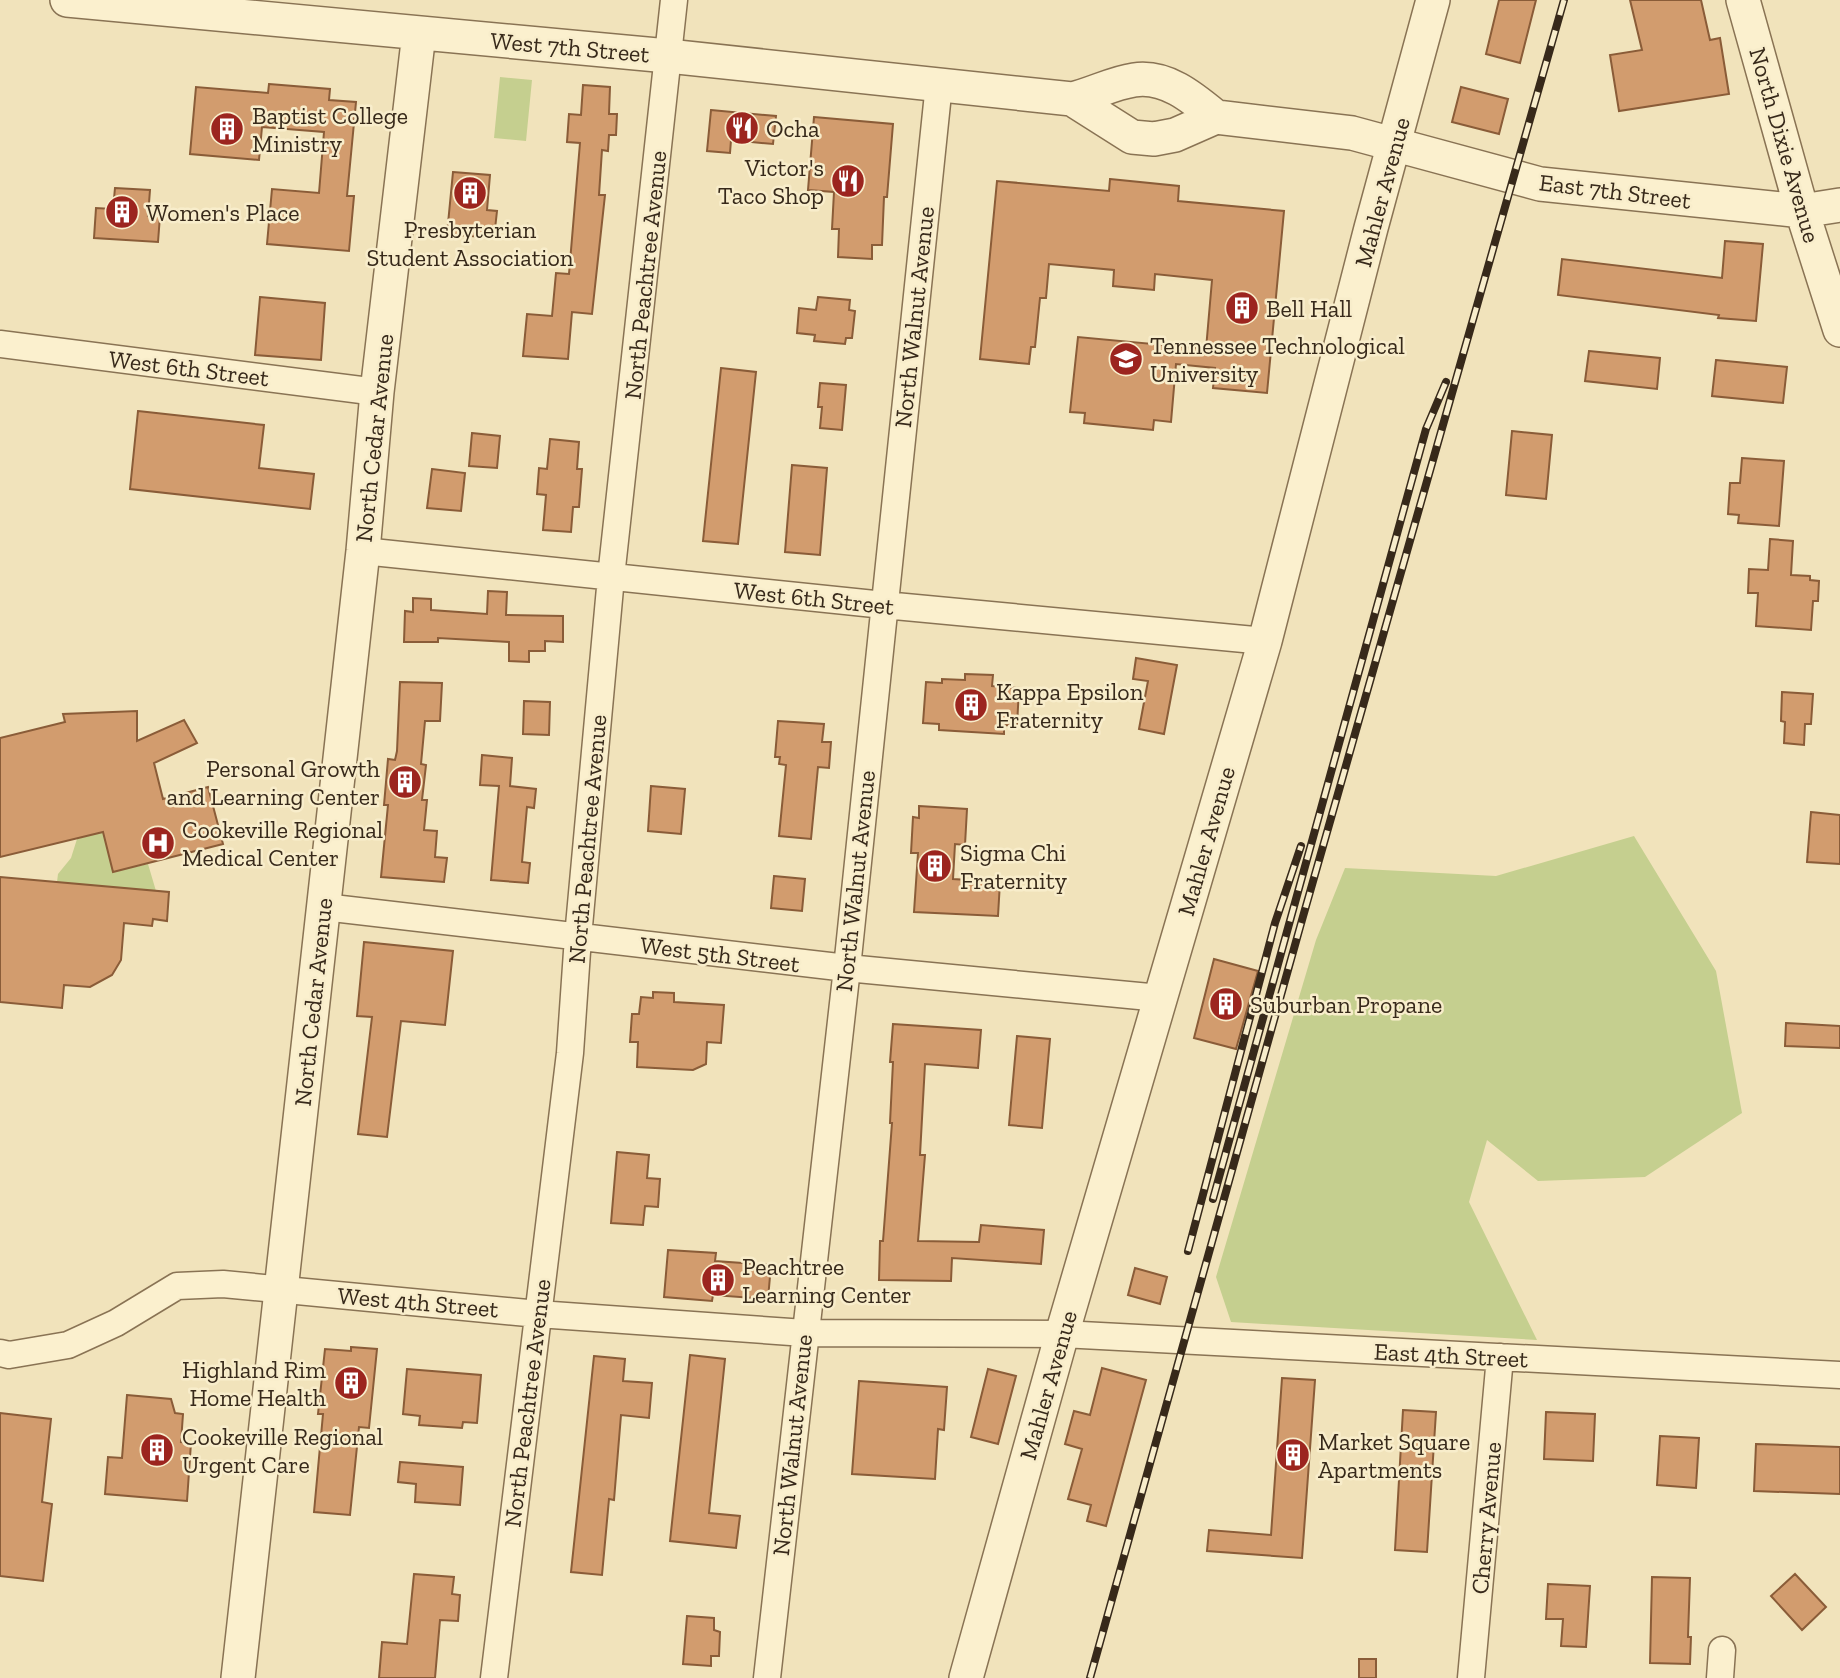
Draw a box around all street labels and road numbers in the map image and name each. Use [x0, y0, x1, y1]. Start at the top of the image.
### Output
street label: West 7th Street [489, 26, 651, 68]
street label: North Dixie Avenue [1743, 44, 1827, 246]
street label: Mahler Avenue [1348, 114, 1416, 270]
street label: North Peachtree Avenue [618, 149, 672, 401]
street label: East 7th Street [1537, 167, 1693, 215]
street label: North Walnut Avenue [888, 205, 940, 429]
street label: North Cedar Avenue [349, 332, 399, 544]
street label: West 6th Street [107, 344, 271, 392]
street label: West 6th Street [732, 575, 896, 621]
street label: North Peachtree Avenue [562, 713, 612, 965]
street label: Mahler Avenue [1171, 763, 1241, 919]
street label: North Walnut Avenue [829, 769, 881, 993]
street label: North Cedar Avenue [288, 896, 338, 1108]
street label: West 5th Street [639, 930, 802, 978]
street label: North Peachtree Avenue [497, 1277, 557, 1529]
street label: West 4th Street [336, 1281, 500, 1323]
street label: Mahler Avenue [1013, 1307, 1083, 1463]
street label: North Walnut Avenue [766, 1333, 818, 1557]
street label: East 4th Street [1373, 1336, 1529, 1374]
street label: Cherry Avenue [1465, 1441, 1507, 1595]

